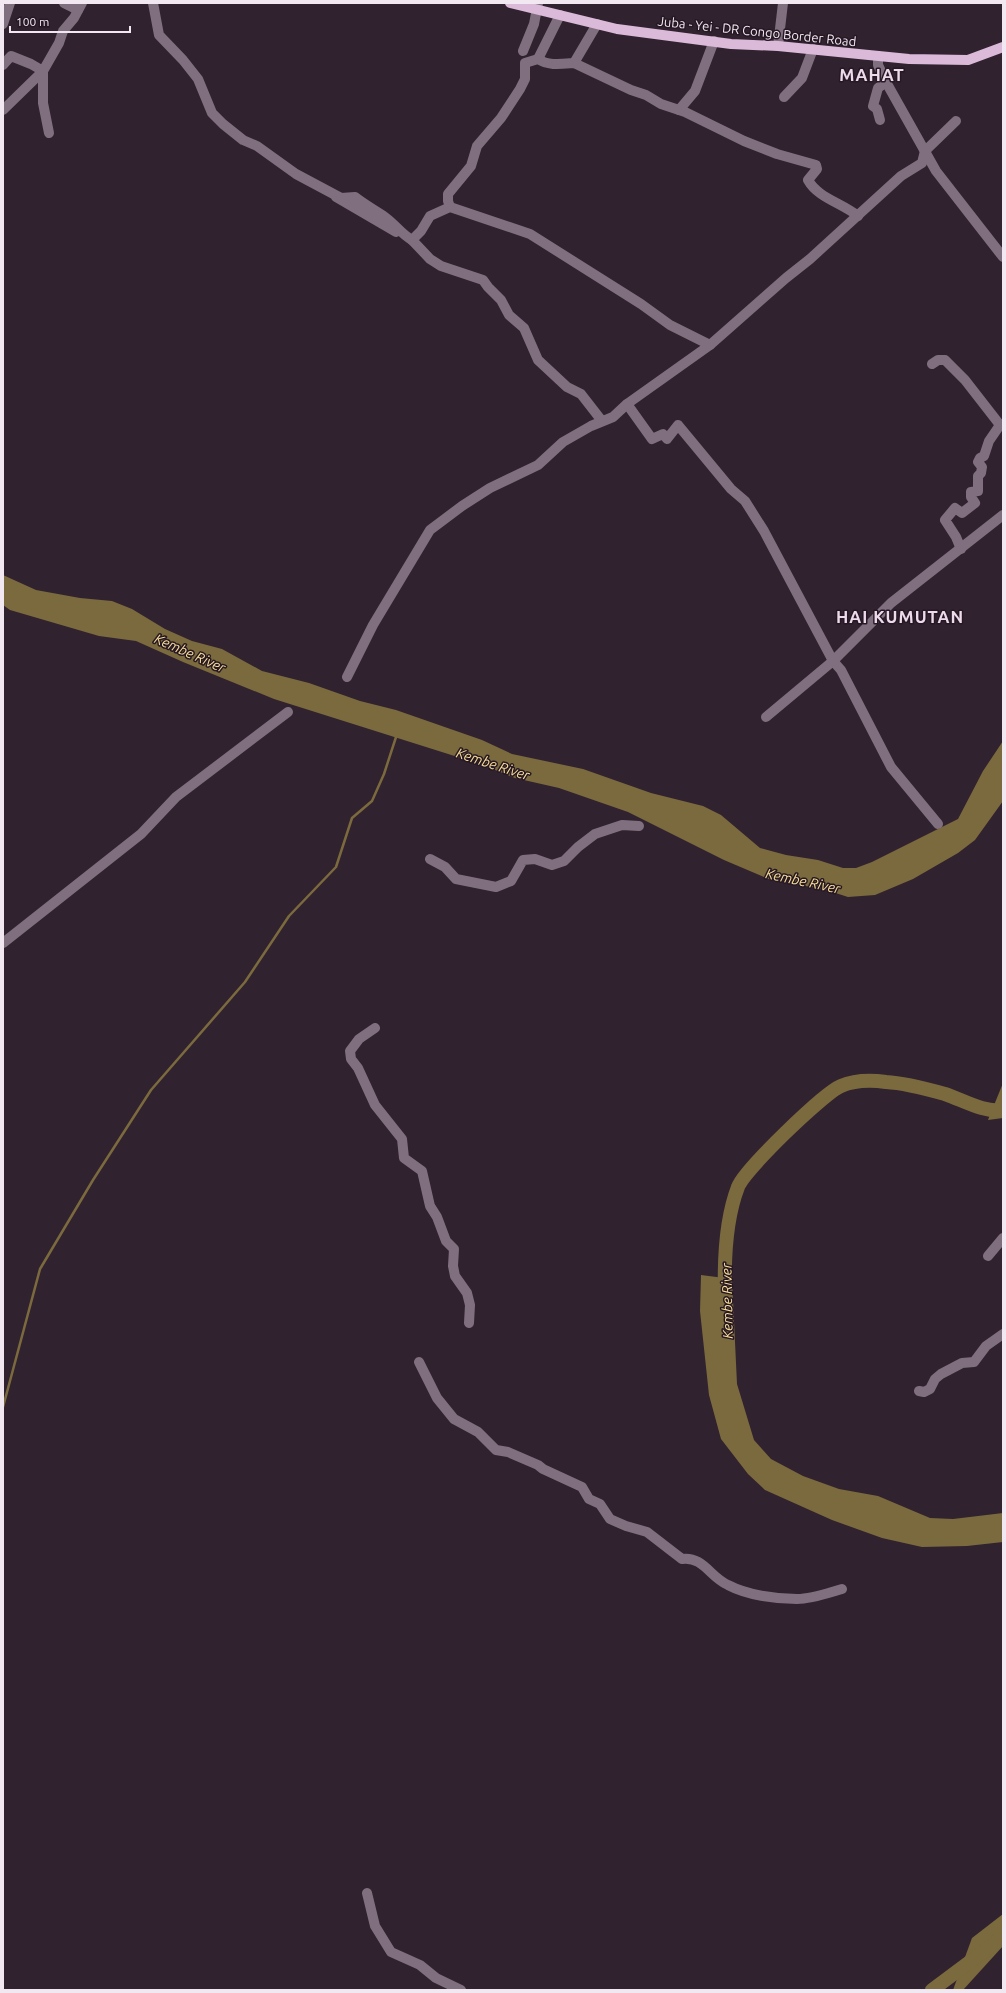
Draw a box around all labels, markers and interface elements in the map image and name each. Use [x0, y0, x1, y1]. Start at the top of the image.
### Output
scale bar [10, 8, 130, 34]
street label: Juba - Yei - DR Congo Border Road [657, 14, 857, 48]
text: 100 m [16, 15, 49, 28]
district label: MAHAT [839, 65, 905, 84]
district label: HAI KUMUTAN [836, 607, 964, 626]
water label: Kembe River [152, 630, 229, 676]
water label: Kembe River [454, 745, 532, 784]
water label: Kembe River [764, 865, 842, 897]
water label: Kembe River [718, 1262, 736, 1339]

